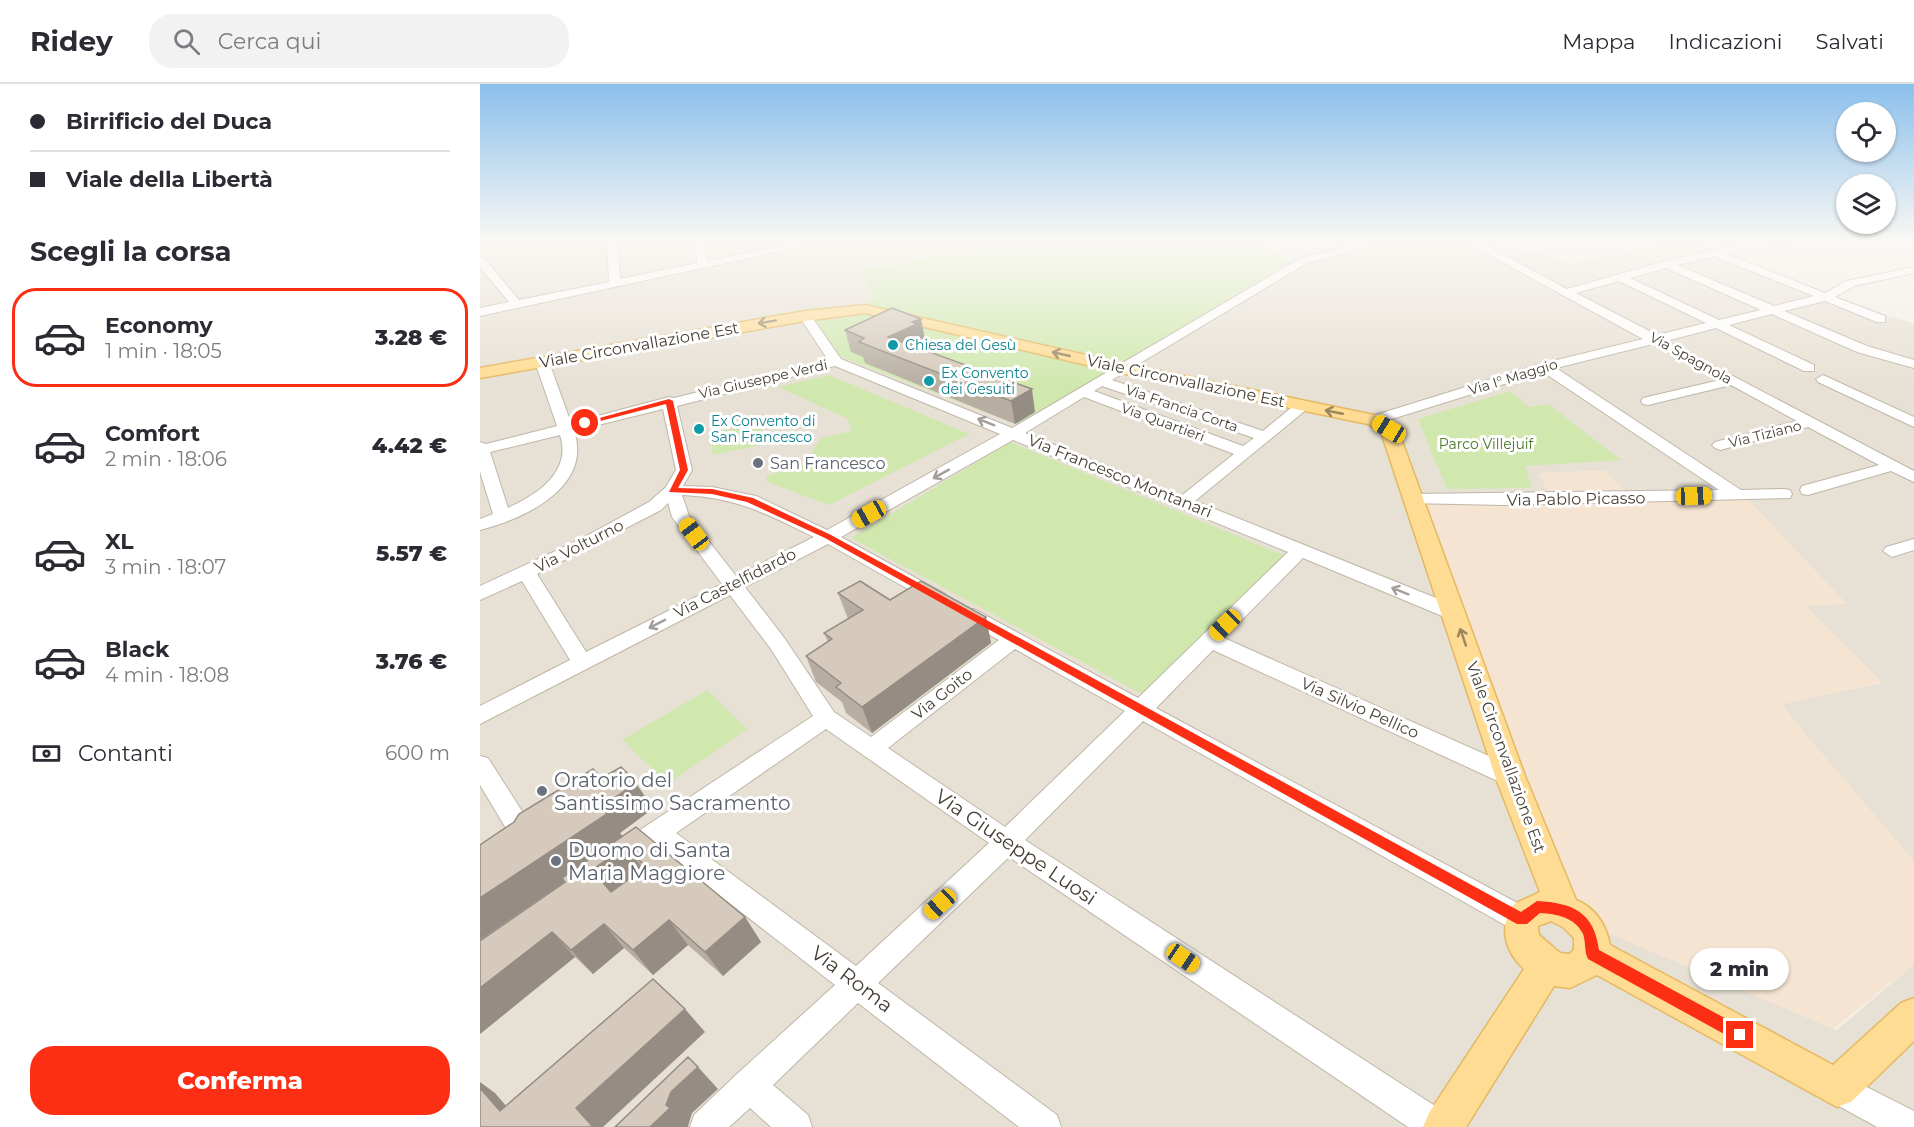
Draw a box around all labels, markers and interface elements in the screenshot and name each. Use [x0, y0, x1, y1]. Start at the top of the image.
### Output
search box [149, 14, 569, 68]
text: Ridey [30, 24, 113, 58]
icon: search [170, 25, 203, 58]
text: Cerca qui [218, 28, 321, 55]
text: Mappa [1562, 29, 1635, 54]
text: Indicazioni [1668, 29, 1783, 54]
text: Salvati [1816, 29, 1884, 54]
map controls [1836, 102, 1896, 234]
button: locate [1836, 102, 1896, 162]
text: Birrificio del Duca [66, 108, 272, 135]
text: Viale della Libertà [66, 166, 273, 193]
button: layers [1836, 174, 1896, 234]
text: Scegli la corsa [30, 235, 231, 268]
icon: car [33, 311, 87, 365]
text: Economy [105, 312, 213, 339]
one-way arrow [758, 317, 778, 328]
street label: Viale Circonvallazione Est [538, 318, 741, 372]
text: 3.28 € [375, 324, 447, 351]
street label: Via Spagnola [1647, 328, 1735, 388]
place label: Chiesa del Gesù [905, 336, 1016, 354]
marker: Chiesa del Gesù [886, 338, 900, 352]
text: 1 min · 18:05 [105, 339, 222, 363]
one-way arrow [1052, 348, 1071, 360]
street label: Viale Circonvallazione Est [1085, 351, 1287, 411]
street label: Via Giuseppe Verdi [697, 355, 829, 403]
street label: Via I° Maggio [1466, 355, 1560, 399]
place label: Ex Convento dei Gesuiti [941, 364, 1029, 398]
marker: Ex Convento dei Gesuiti [922, 374, 936, 388]
street label: Via Francia Corta [1123, 380, 1241, 436]
street label: Via Quartieri [1119, 399, 1207, 445]
one-way arrow [1325, 406, 1344, 417]
route start [571, 409, 598, 436]
place label: Ex Convento di San Francesco [711, 412, 815, 446]
car [1369, 412, 1409, 446]
one-way arrow [977, 416, 996, 427]
street label: Via Tiziano [1727, 416, 1804, 452]
icon: car [33, 419, 87, 473]
text: Comfort [105, 420, 200, 447]
marker: Ex Convento di San Francesco [692, 422, 706, 436]
street label: Via Francesco Montanari [1025, 430, 1215, 522]
text: 4.42 € [372, 432, 447, 459]
park label: Parco Villejuif [1439, 435, 1535, 453]
text: 2 min · 18:06 [105, 447, 227, 471]
place label: San Francesco [770, 454, 886, 473]
marker: San Francesco [751, 456, 765, 470]
one-way arrow [932, 469, 950, 480]
car [1676, 486, 1712, 506]
street label: Via Pablo Picasso [1506, 488, 1646, 510]
car [849, 497, 889, 531]
car [676, 514, 712, 554]
street label: Via Volturno [531, 515, 627, 577]
icon: car [33, 527, 87, 581]
text: XL [105, 528, 134, 555]
text: 5.57 € [376, 540, 447, 567]
street label: Via Castelfidardo [671, 544, 799, 622]
text: 3 min · 18:07 [105, 555, 226, 579]
one-way arrow [1391, 585, 1410, 596]
car [1206, 606, 1244, 644]
one-way arrow [648, 618, 666, 630]
one-way arrow [1456, 628, 1467, 647]
icon: car [33, 635, 87, 689]
text: Black [105, 636, 169, 663]
text: 3.76 € [376, 648, 447, 675]
street label: Viale Circonvallazione Est [1463, 659, 1550, 856]
text: 4 min · 18:08 [105, 663, 229, 687]
street label: Via Goito [908, 664, 976, 724]
street label: Via Silvio Pellico [1298, 673, 1422, 743]
icon: cash [30, 737, 63, 770]
text: Contanti [78, 740, 173, 767]
text: 600 m [385, 741, 450, 765]
place label: Oratorio del Santissimo Sacramento [554, 768, 791, 815]
marker: Oratorio del Santissimo Sacramento [535, 784, 549, 798]
street label: Via Giuseppe Luosi [931, 784, 1101, 910]
place label: Duomo di Santa Maria Maggiore [568, 838, 731, 885]
marker: Duomo di Santa Maria Maggiore [549, 854, 563, 868]
car [921, 885, 959, 923]
car [1163, 940, 1203, 976]
street label: Via Roma [806, 941, 898, 1017]
callout: 2 min [1690, 948, 1790, 990]
text: 2 min [1710, 957, 1769, 981]
route end [1726, 1021, 1753, 1048]
button: Conferma [30, 1046, 450, 1115]

